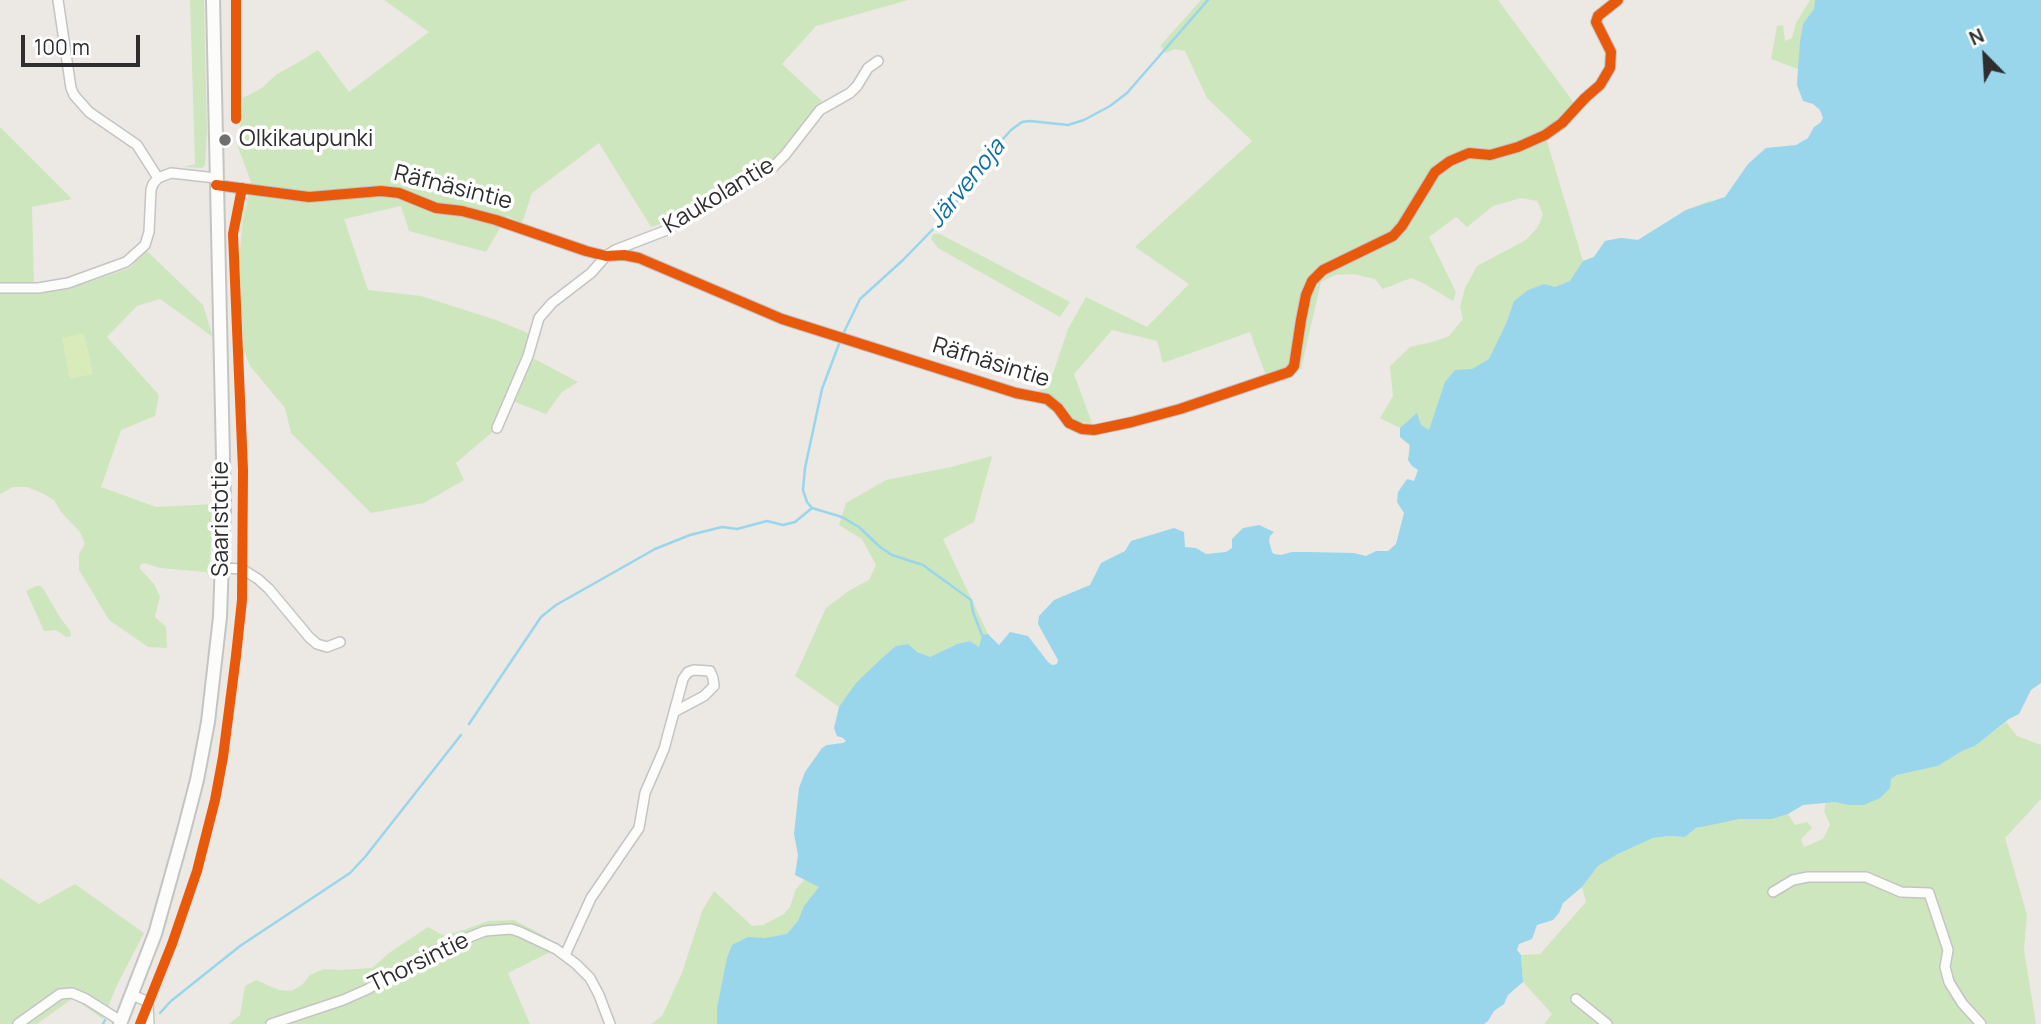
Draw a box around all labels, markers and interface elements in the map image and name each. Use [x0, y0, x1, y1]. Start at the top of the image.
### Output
scale bar [24, 21, 144, 65]
north arrow [1950, 21, 2020, 91]
text: N [1965, 22, 1988, 51]
text: 100 m [34, 33, 90, 61]
place label: Olkikaupunki [239, 126, 373, 154]
marker: Olkikaupunki [217, 132, 233, 148]
water label: Järvenoja [922, 134, 1012, 234]
street label: Kaukolantie [658, 152, 780, 240]
street label: Räfnäsintie [391, 160, 515, 216]
street label: Räfnäsintie [929, 332, 1053, 394]
street label: Saaristotie [208, 461, 236, 577]
street label: Thorsintie [364, 927, 474, 999]

